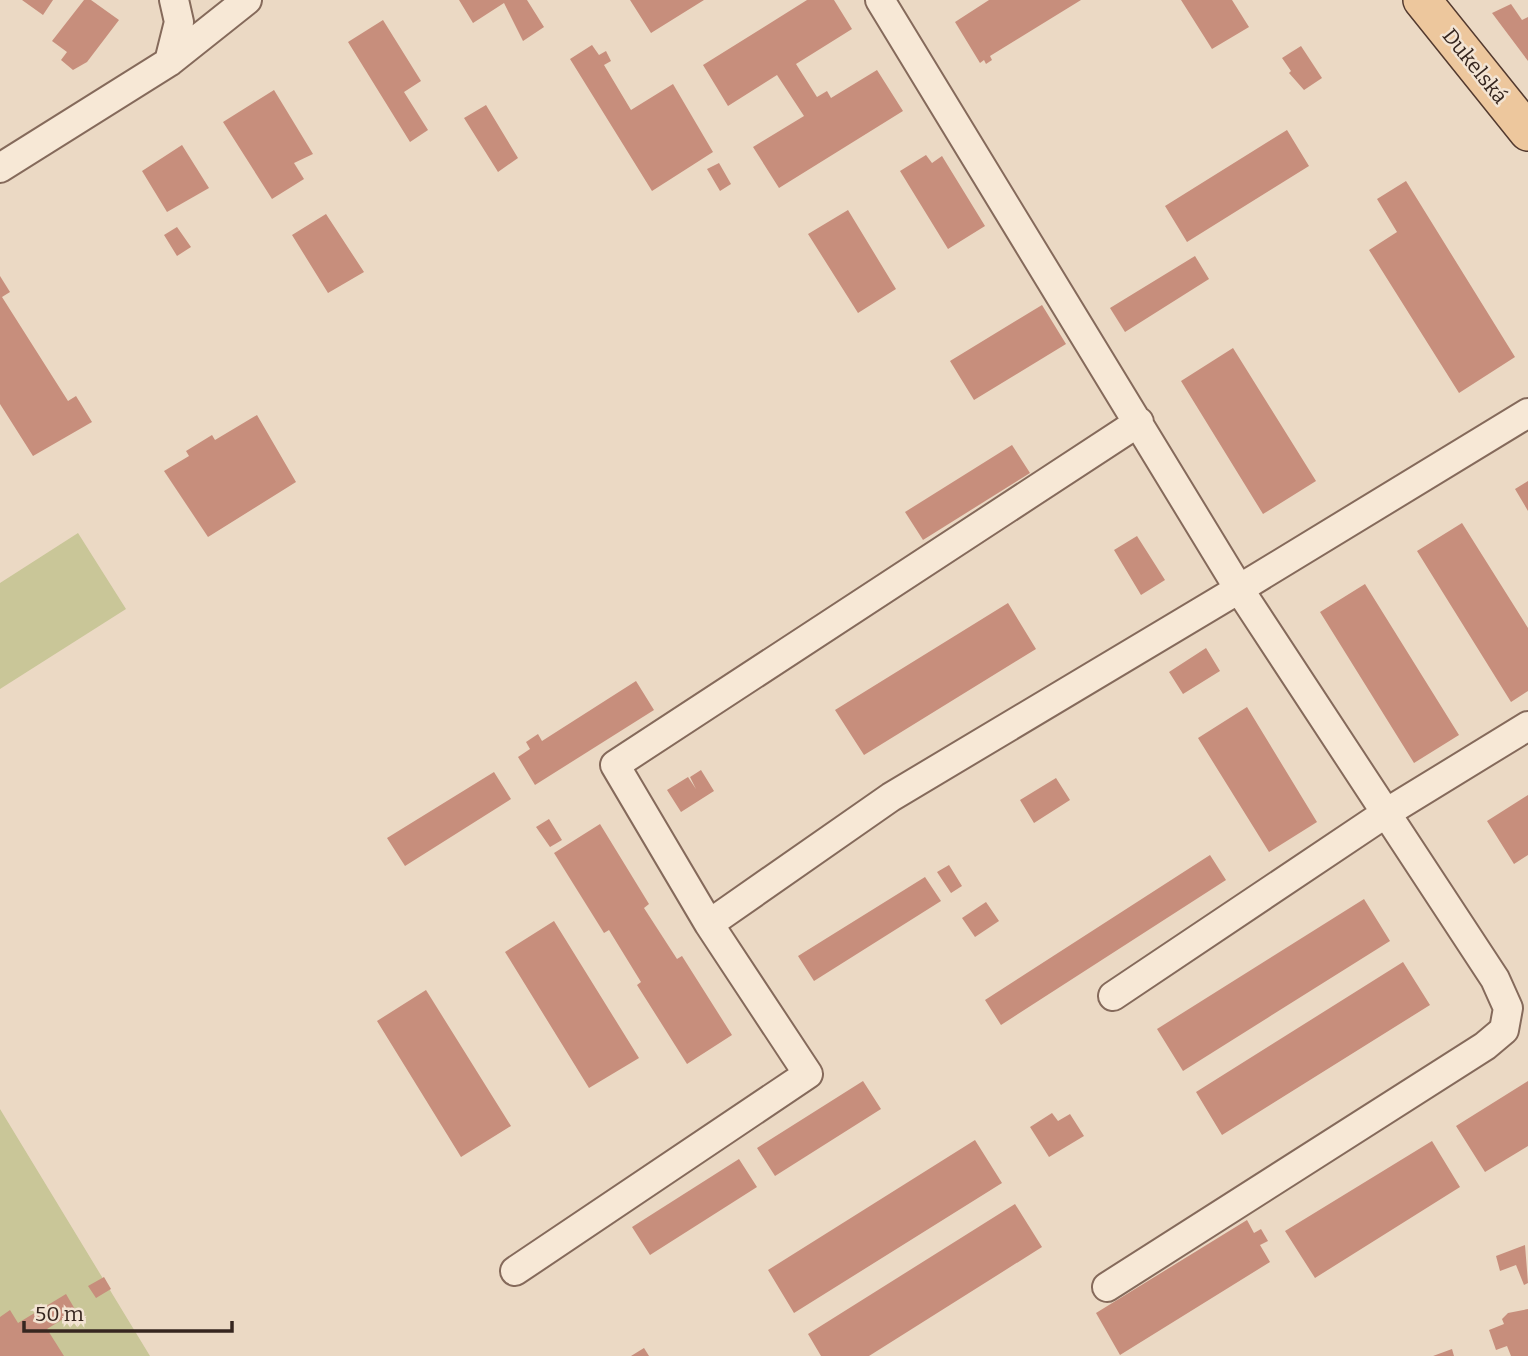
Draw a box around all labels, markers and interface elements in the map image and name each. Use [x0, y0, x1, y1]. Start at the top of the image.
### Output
street label: Dukelská [1437, 23, 1514, 109]
scale bar [24, 1290, 233, 1334]
text: 50 m [35, 1301, 84, 1327]

